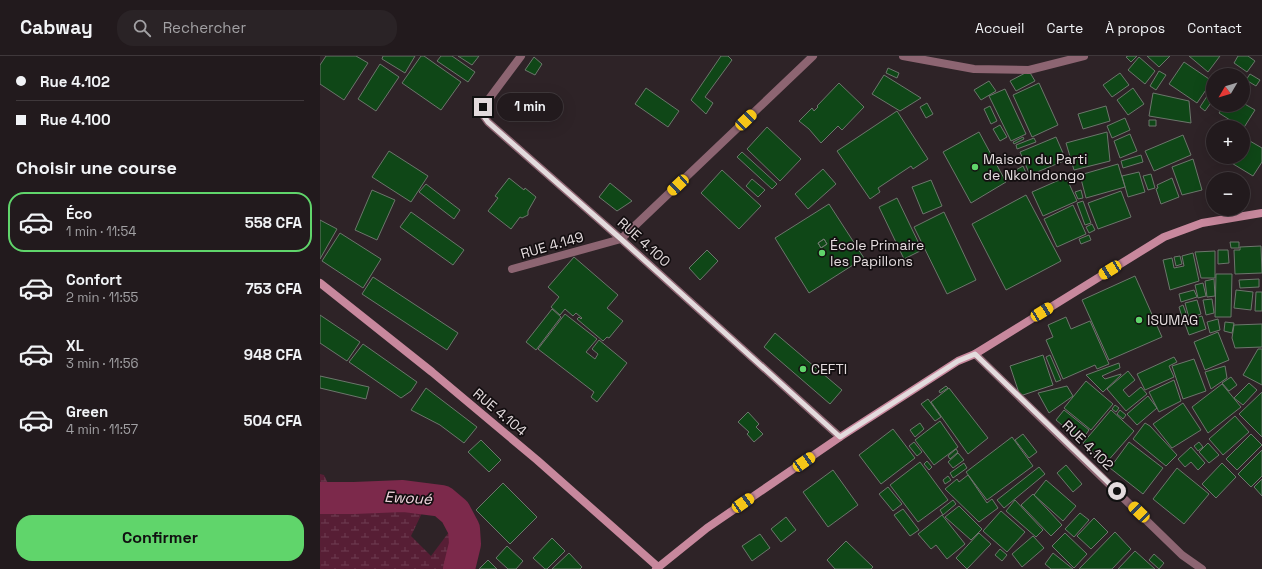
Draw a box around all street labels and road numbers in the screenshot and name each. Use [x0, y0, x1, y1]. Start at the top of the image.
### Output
street label: RUE 4.100 [614, 214, 674, 271]
street label: RUE 4.149 [519, 227, 585, 263]
street label: RUE 4.104 [469, 384, 531, 440]
street label: RUE 4.102 [1058, 416, 1118, 474]

